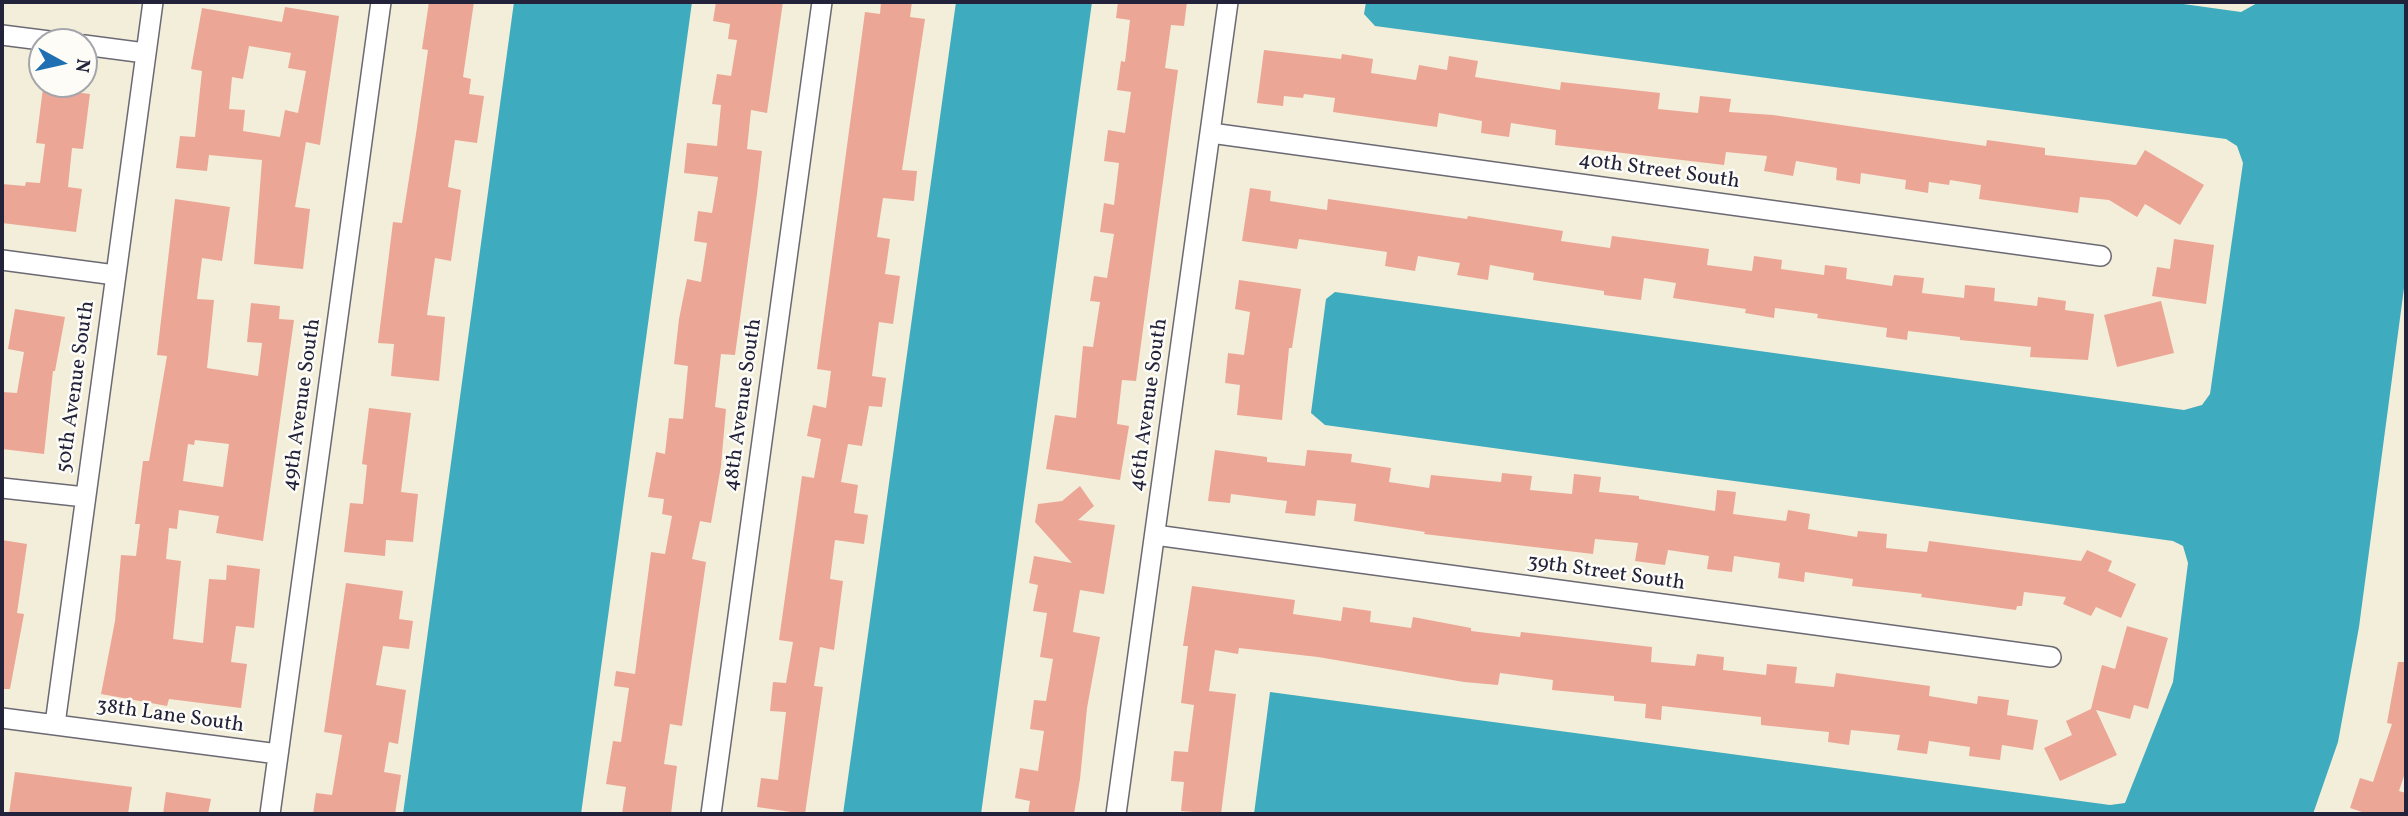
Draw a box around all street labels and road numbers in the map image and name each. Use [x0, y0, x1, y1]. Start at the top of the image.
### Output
street label: 40th Street South [1577, 148, 1741, 196]
street label: 50th Avenue South [52, 299, 102, 475]
street label: 49th Avenue South [278, 317, 328, 493]
street label: 48th Avenue South [719, 317, 769, 493]
street label: 46th Avenue South [1125, 317, 1175, 493]
street label: 39th Street South [1525, 550, 1687, 598]
street label: 38th Lane South [95, 694, 245, 740]

